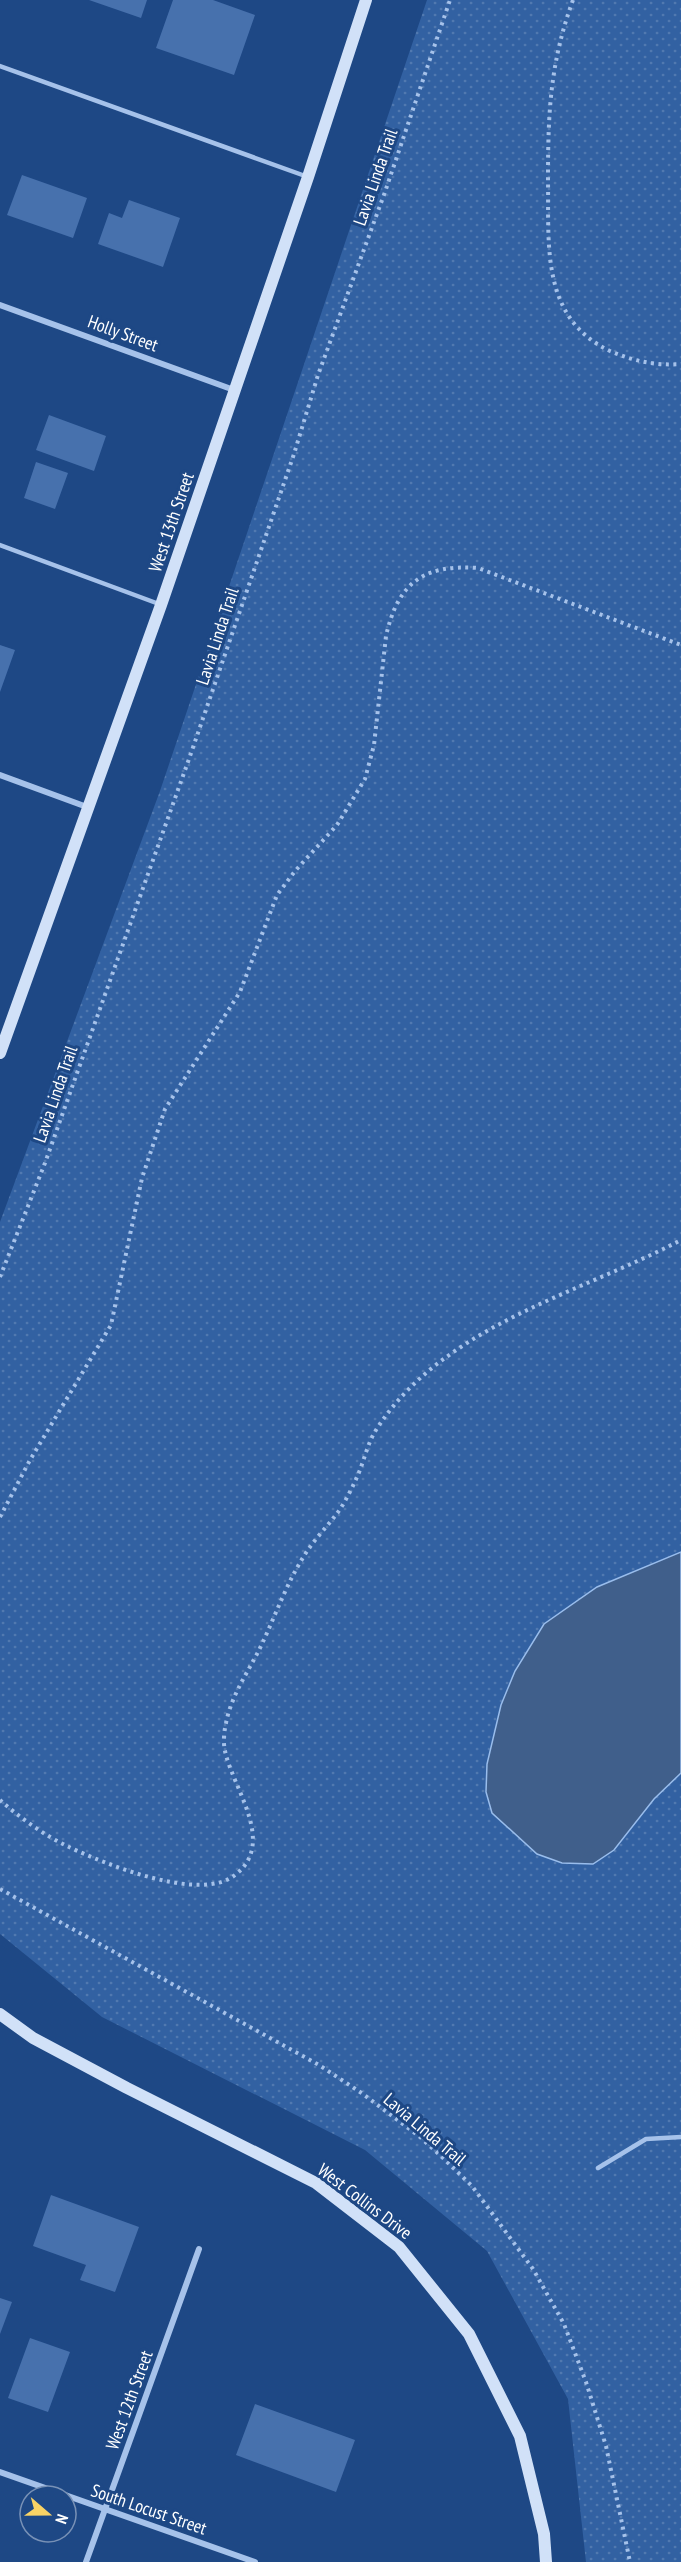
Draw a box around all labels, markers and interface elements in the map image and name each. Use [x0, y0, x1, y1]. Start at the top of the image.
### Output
street label: Lavia Linda Trail [348, 125, 403, 228]
street label: Holly Street [85, 310, 161, 356]
street label: West 13th Street [143, 469, 199, 575]
street label: Lavia Linda Trail [191, 584, 244, 687]
street label: Lavia Linda Trail [28, 1042, 83, 1145]
street label: Lavia Linda Trail [379, 2088, 472, 2171]
street label: West Collins Drive [313, 2158, 417, 2244]
street label: West 12th Street [100, 2347, 158, 2453]
street label: South Locust Street [88, 2478, 210, 2540]
north arrow [18, 2484, 78, 2544]
text: N [51, 2512, 73, 2527]

